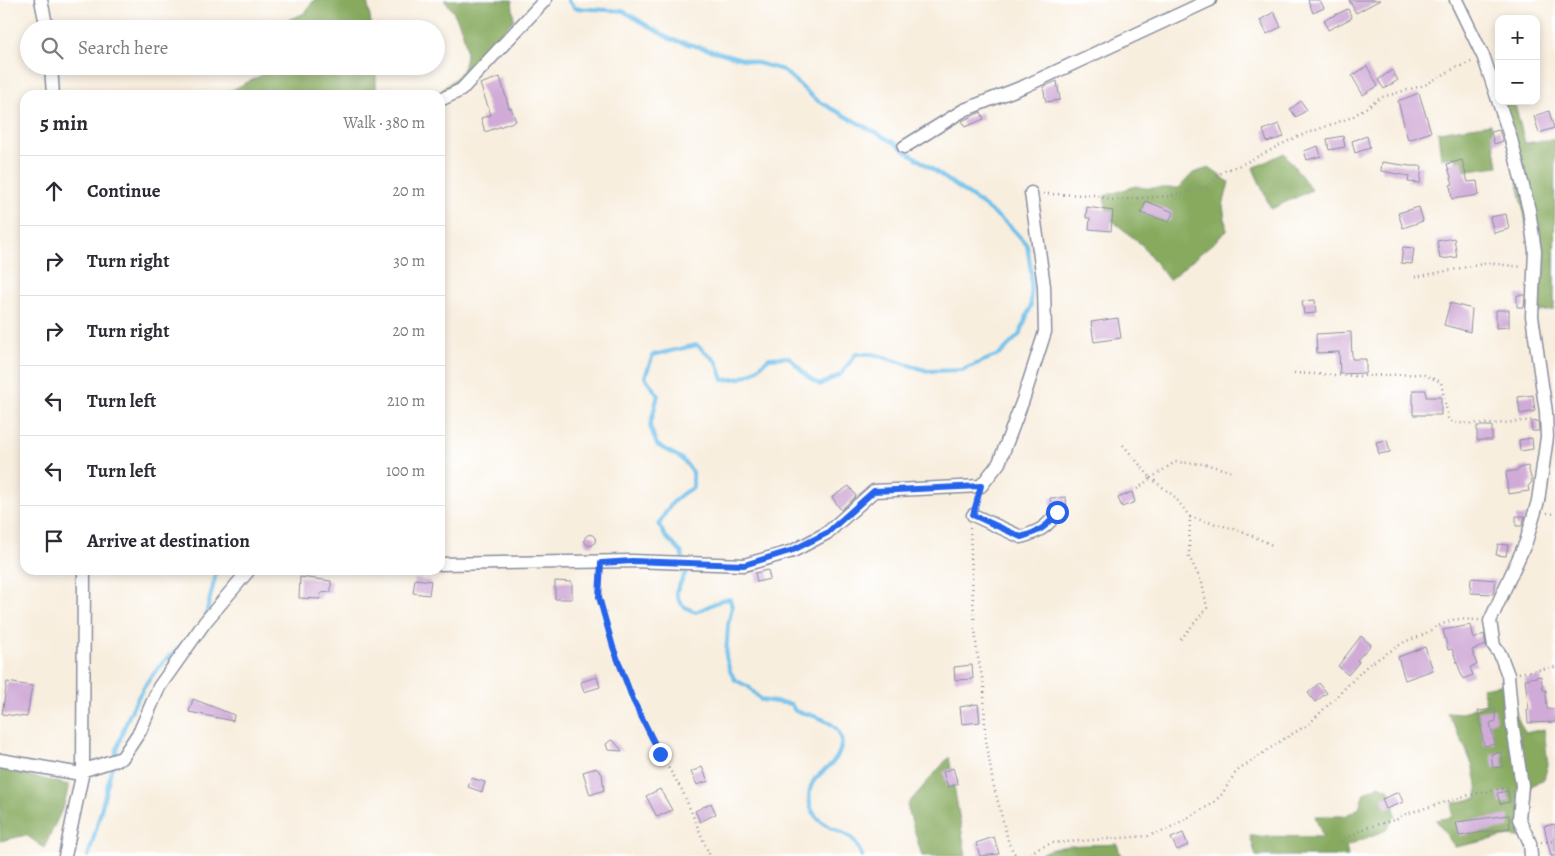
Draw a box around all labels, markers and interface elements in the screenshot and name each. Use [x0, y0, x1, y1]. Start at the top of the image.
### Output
map controls [1495, 15, 1540, 105]
button: + [1495, 15, 1540, 60]
search box [20, 20, 445, 75]
icon: search [38, 34, 66, 62]
text: Search here [78, 35, 168, 61]
button: − [1495, 60, 1540, 105]
text: 5 min [40, 109, 88, 137]
text: Walk · 380 m [343, 112, 425, 134]
icon: ahead [40, 177, 68, 205]
text: Continue [87, 178, 161, 204]
text: 20 m [392, 180, 425, 202]
icon: right [40, 247, 68, 275]
text: Turn right [87, 248, 169, 274]
text: 30 m [393, 250, 425, 272]
icon: right [40, 317, 68, 345]
text: Turn right [87, 318, 169, 344]
text: 20 m [392, 320, 425, 342]
icon: left [40, 387, 68, 415]
text: Turn left [87, 388, 156, 414]
text: 210 m [387, 390, 425, 412]
icon: left [40, 457, 68, 485]
text: Turn left [87, 458, 156, 484]
text: 100 m [386, 460, 425, 482]
route start [1046, 501, 1069, 524]
icon: arrive [40, 527, 68, 555]
text: Arrive at destination [87, 528, 250, 554]
route end [649, 743, 672, 766]

